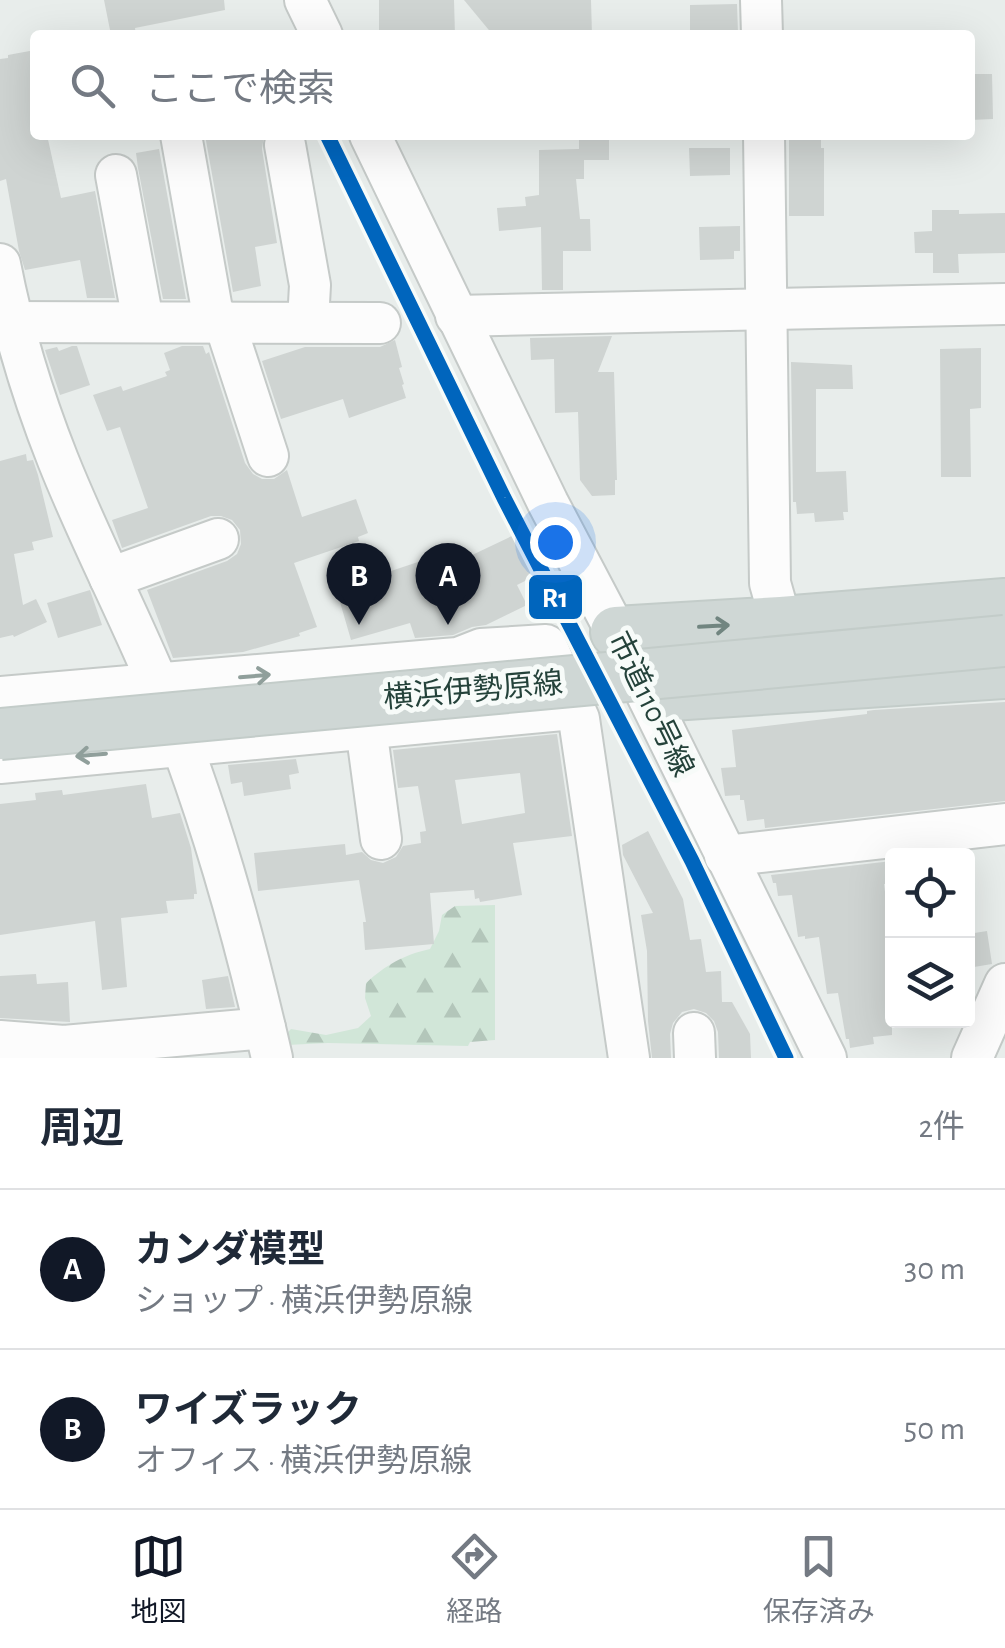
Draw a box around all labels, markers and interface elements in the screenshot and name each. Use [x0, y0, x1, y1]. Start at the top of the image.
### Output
search box [30, 30, 975, 140]
icon: search [65, 58, 120, 113]
text: ここで検索 [145, 71, 335, 109]
your location [530, 517, 581, 568]
pin: B [326, 542, 392, 625]
pin: A [416, 542, 480, 625]
line badge: R1 [527, 573, 584, 621]
text: R1 [542, 585, 568, 613]
one-way arrow [697, 616, 729, 635]
street label: 市道110号線 [602, 627, 700, 781]
street label: 横浜伊勢原線 [382, 666, 564, 714]
one-way arrow [239, 667, 271, 686]
one-way arrow [76, 745, 108, 764]
map controls [885, 848, 975, 1028]
button: locate [885, 848, 975, 938]
button: layers [885, 938, 975, 1028]
text: 周辺 [40, 1108, 124, 1150]
text: 2件 [918, 1111, 965, 1143]
text: カンダ模型 [135, 1232, 325, 1270]
text: A [63, 1253, 82, 1285]
text: 30 m [904, 1253, 965, 1285]
text: ショップ · 横浜伊勢原線 [135, 1285, 473, 1317]
text: ワイズラック [135, 1392, 362, 1430]
text: B [63, 1413, 82, 1445]
text: 50 m [904, 1413, 965, 1445]
text: オフィス · 横浜伊勢原線 [135, 1445, 472, 1477]
tab: 地図 [130, 1529, 186, 1630]
tab: 経路 [446, 1529, 503, 1630]
tab: 保存済み [763, 1529, 875, 1630]

